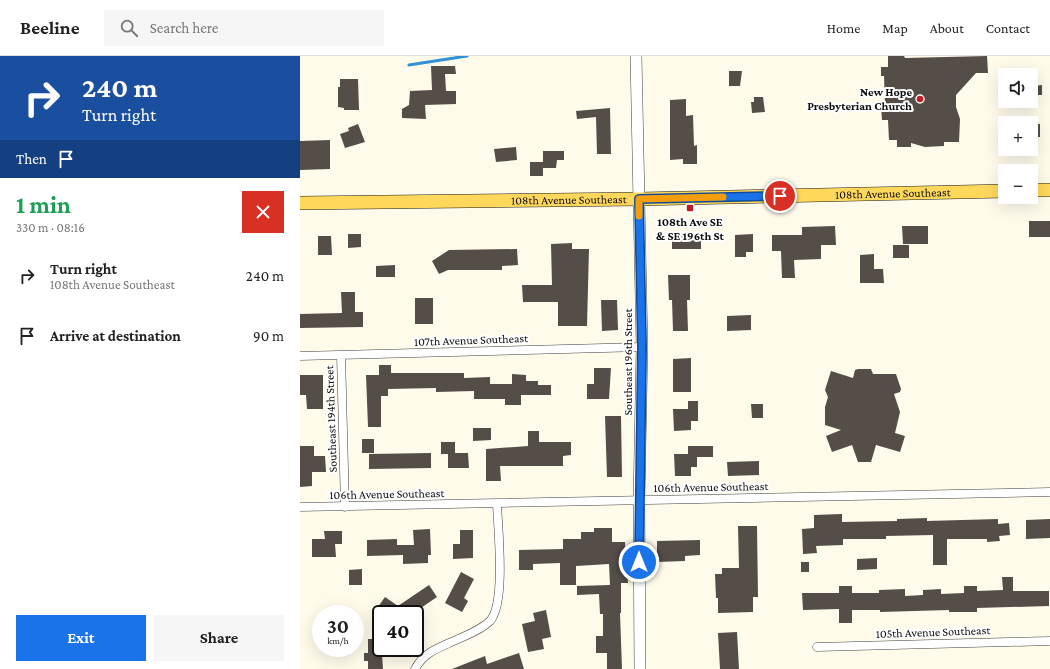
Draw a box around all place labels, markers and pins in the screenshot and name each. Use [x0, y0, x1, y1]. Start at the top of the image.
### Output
place label: New Hope Presbyterian Church [807, 85, 912, 113]
marker: New Hope Presbyterian Church [915, 94, 925, 104]
pin [763, 179, 797, 213]
marker: 108th Ave SE & SE 196th St [685, 203, 695, 213]
place label: 108th Ave SE & SE 196th St [656, 215, 725, 243]

